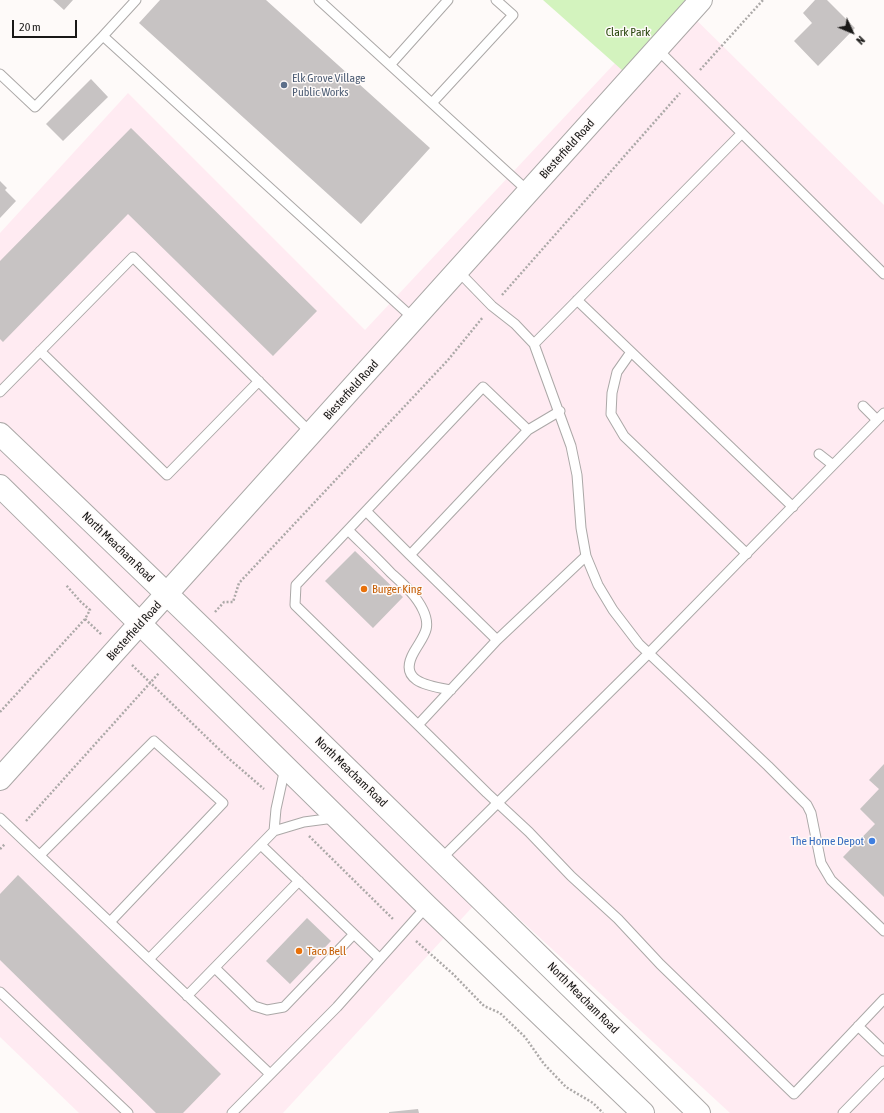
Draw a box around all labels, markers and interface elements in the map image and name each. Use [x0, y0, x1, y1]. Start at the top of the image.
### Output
scale bar [14, 12, 79, 38]
north arrow [832, 12, 872, 52]
text: 20 m [19, 20, 41, 34]
park label: Clark Park [606, 25, 650, 39]
text: N [854, 34, 867, 47]
place label: Elk Grove Village Public Works [292, 71, 365, 99]
marker: Elk Grove Village Public Works [279, 80, 289, 90]
street label: Biesterfield Road [537, 116, 597, 182]
street label: Biesterfield Road [321, 357, 381, 423]
street label: North Meacham Road [79, 509, 157, 585]
place label: Burger King [372, 582, 422, 596]
marker: Burger King [359, 584, 369, 594]
street label: Biesterfield Road [104, 598, 164, 664]
street label: North Meacham Road [312, 734, 390, 810]
place label: The Home Depot [791, 834, 864, 848]
marker: The Home Depot [867, 836, 877, 846]
place label: Taco Bell [307, 944, 346, 958]
marker: Taco Bell [294, 946, 304, 956]
street label: North Meacham Road [544, 959, 622, 1037]

